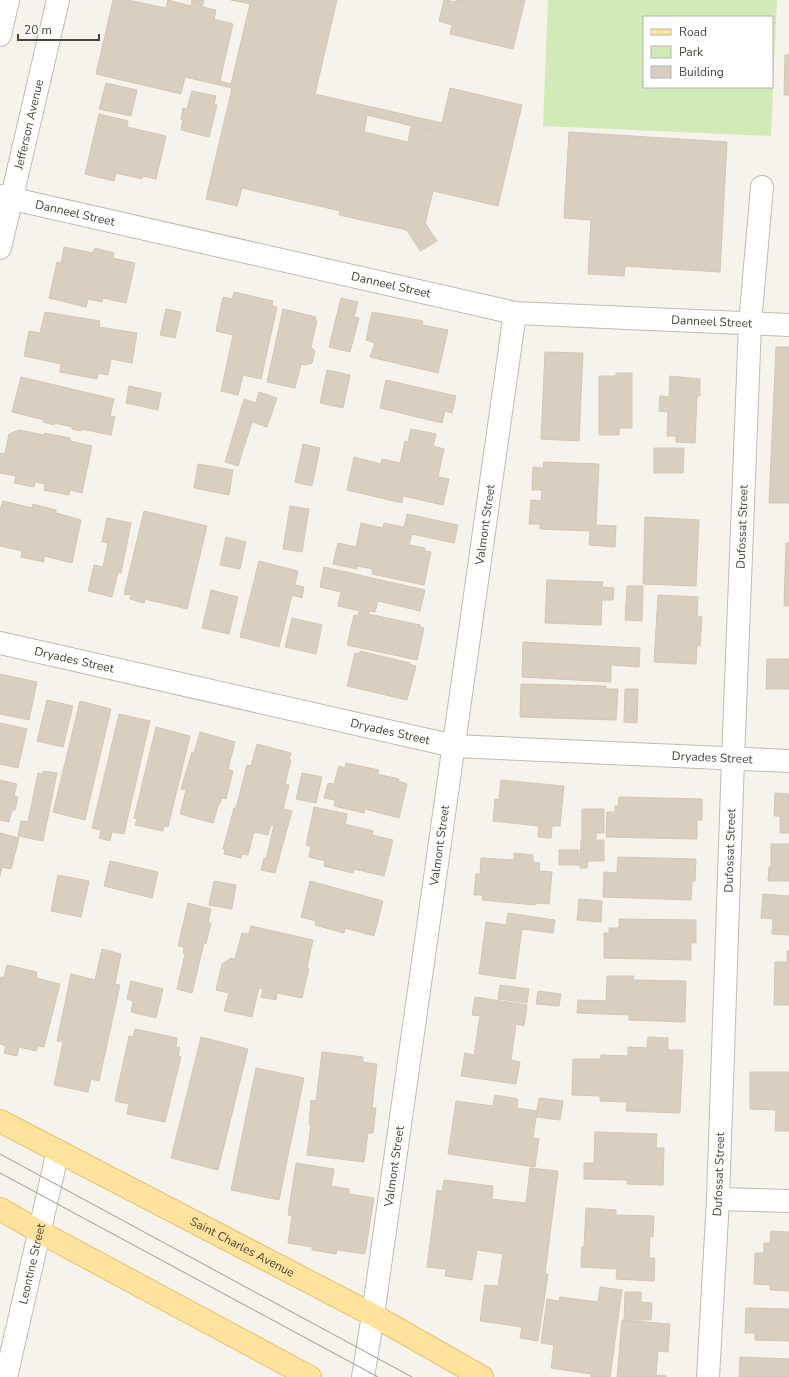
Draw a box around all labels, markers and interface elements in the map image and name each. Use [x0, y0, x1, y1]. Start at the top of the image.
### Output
scale bar [18, 16, 99, 42]
legend [643, 16, 773, 88]
text: 20 m [24, 22, 52, 38]
text: Road [679, 24, 707, 40]
text: Park [679, 44, 704, 60]
text: Building [679, 64, 724, 80]
street label: Jefferson Avenue [10, 78, 47, 172]
street label: Danneel Street [34, 196, 117, 230]
street label: Danneel Street [350, 268, 433, 302]
street label: Danneel Street [671, 312, 753, 331]
street label: Valmont Street [471, 482, 499, 567]
street label: Dufossat Street [732, 484, 752, 569]
street label: Dryades Street [33, 643, 116, 677]
street label: Dryades Street [349, 715, 432, 748]
street label: Dryades Street [671, 748, 754, 767]
street label: Valmont Street [426, 803, 453, 888]
street label: Dufossat Street [720, 807, 739, 893]
street label: Valmont Street [380, 1124, 408, 1209]
street label: Dufossat Street [709, 1131, 728, 1217]
street label: Saint Charles Avenue [187, 1213, 297, 1281]
street label: Leontine Street [15, 1221, 49, 1306]

